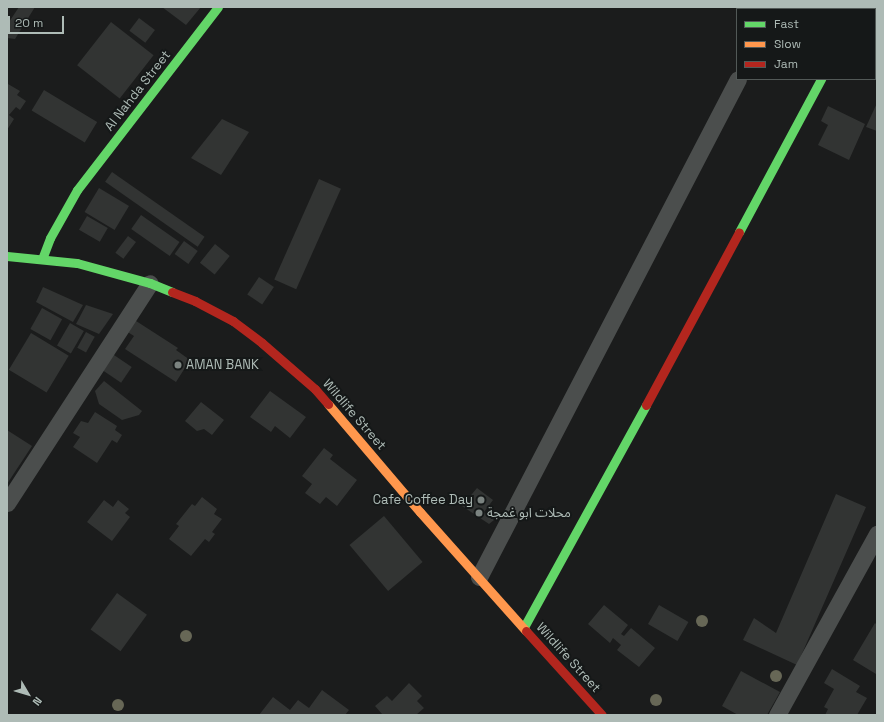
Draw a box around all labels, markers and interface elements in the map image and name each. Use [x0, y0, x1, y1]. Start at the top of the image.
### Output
scale bar [10, 8, 66, 34]
legend [736, 8, 876, 80]
text: 20 m [15, 15, 43, 31]
text: Fast [774, 16, 799, 32]
text: Slow [774, 36, 801, 52]
street label: Al Nahda Street [102, 48, 174, 134]
text: Jam [774, 56, 798, 72]
place label: AMAN BANK [186, 357, 259, 373]
marker: AMAN BANK [173, 360, 183, 370]
street label: Wildlife Street [319, 376, 389, 454]
place label: Cafe Coffee Day [373, 492, 473, 508]
marker: Cafe Coffee Day [476, 495, 486, 505]
place label: محلات ابو غمجة [487, 505, 571, 521]
marker: محلات ابو غمجة [474, 508, 484, 518]
street label: Wildlife Street [533, 620, 603, 696]
north arrow [8, 674, 48, 714]
text: N [30, 694, 45, 709]

